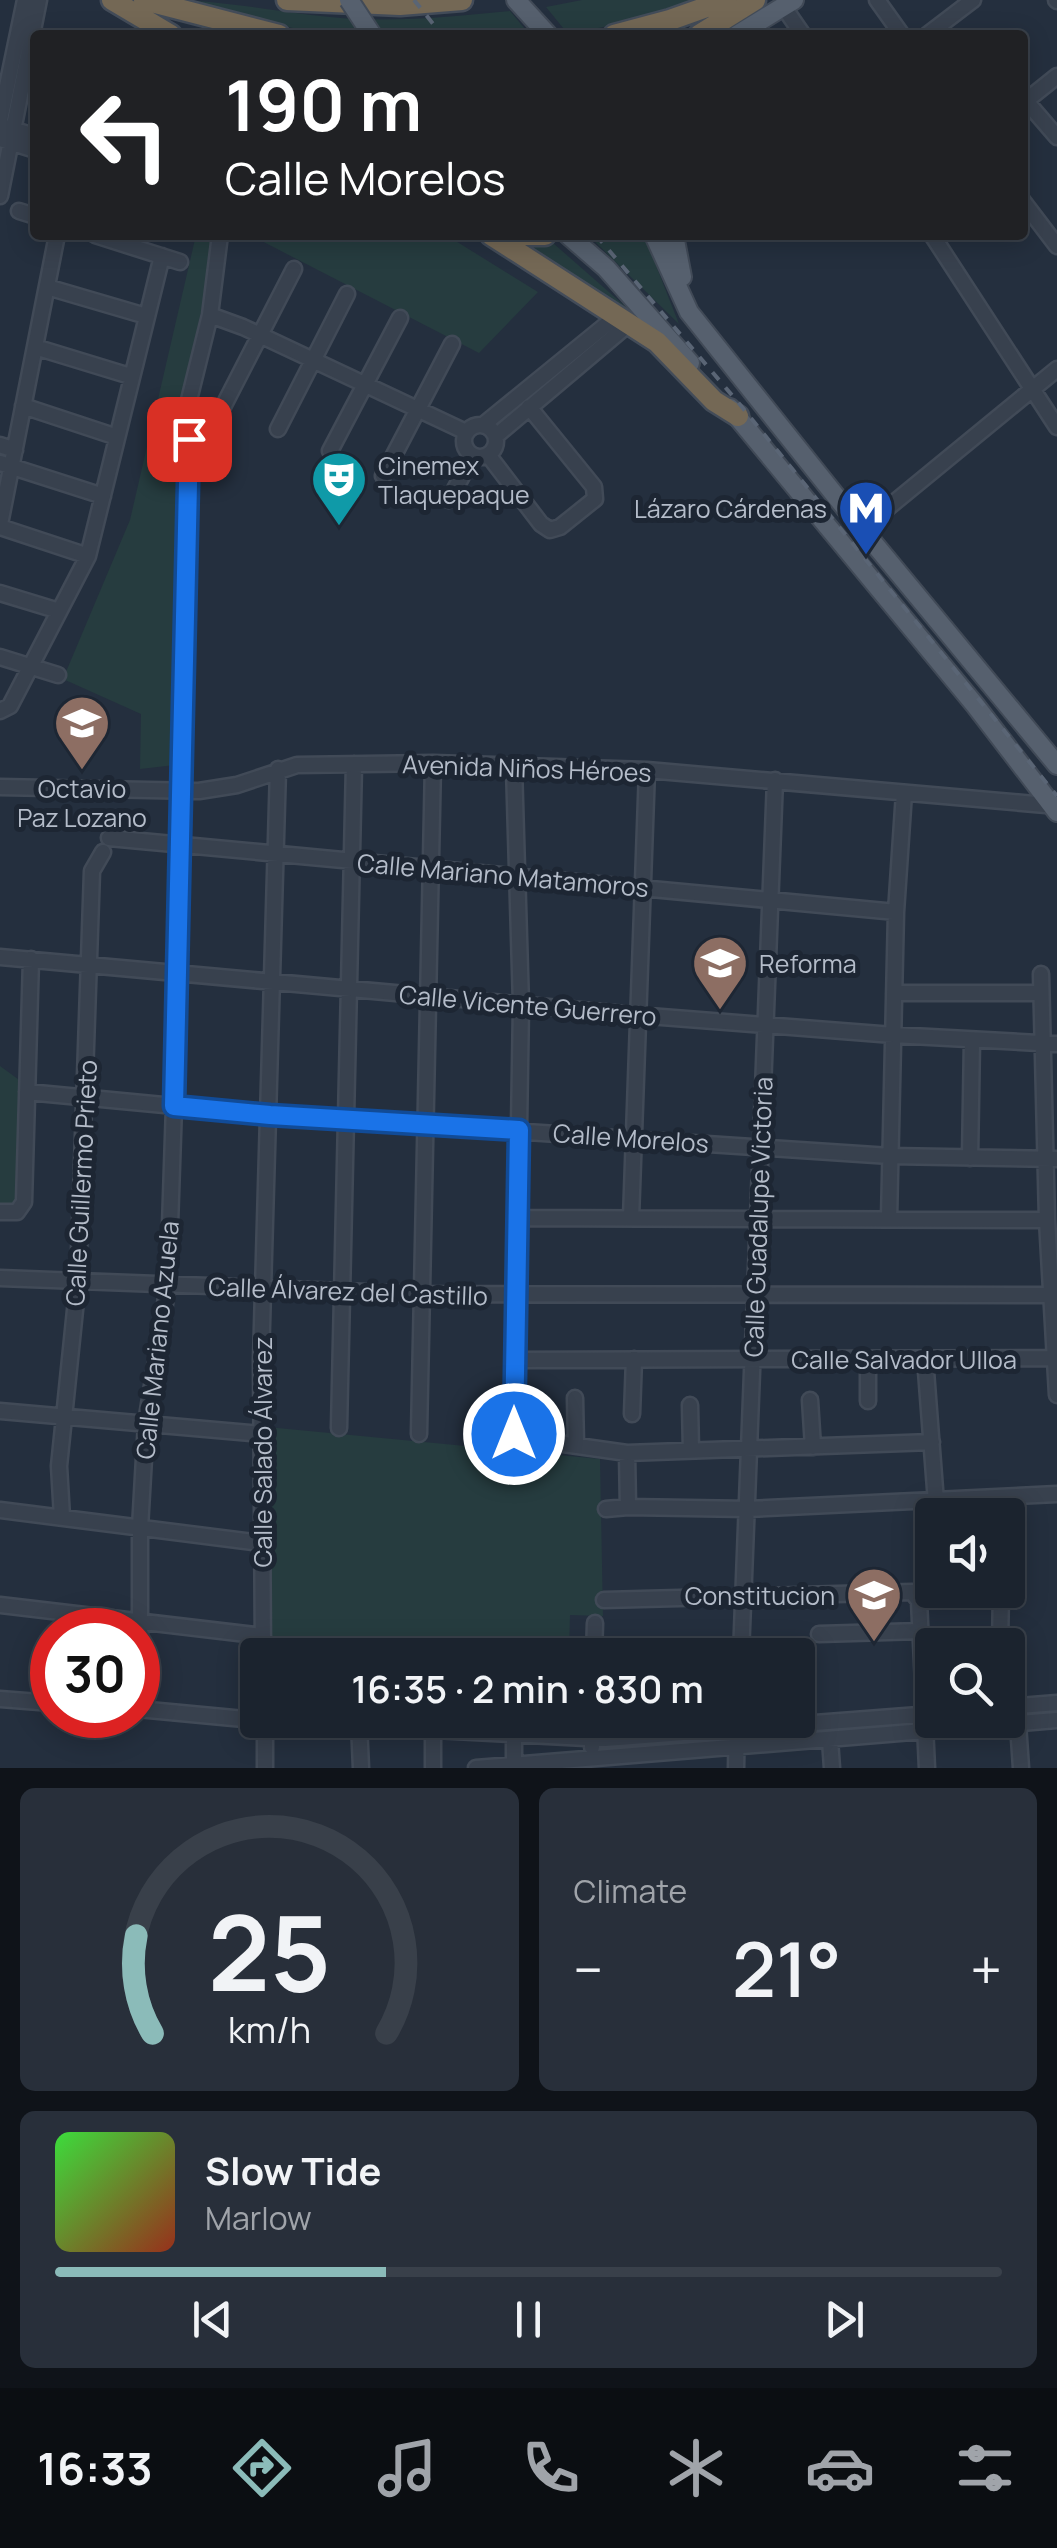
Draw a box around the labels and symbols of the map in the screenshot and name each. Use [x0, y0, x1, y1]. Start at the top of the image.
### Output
pin [147, 397, 232, 482]
place label: Cinemex Tlaquepaque [378, 448, 530, 512]
theatre icon: Cinemex Tlaquepaque [309, 449, 369, 528]
metro station icon: Lázaro Cárdenas [836, 478, 896, 557]
place label: Lázaro Cárdenas [634, 491, 827, 526]
school or university icon: Octavio Paz Lozano [52, 693, 112, 772]
street label: Avenida Niños Héroes [402, 746, 652, 790]
place label: Octavio Paz Lozano [17, 771, 147, 835]
street label: Calle Mariano Matamoros [356, 845, 650, 905]
school or university icon: Reforma [690, 933, 750, 1012]
place label: Reforma [759, 946, 857, 981]
street label: Calle Vicente Guerrero [398, 976, 658, 1034]
street label: Calle Guillermo Prieto [57, 1059, 105, 1307]
street label: Calle Guadalupe Victoria [736, 1076, 780, 1358]
street label: Calle Morelos [552, 1115, 710, 1161]
street label: Calle Mariano Azuela [127, 1219, 187, 1461]
street label: Calle Álvarez del Castillo [208, 1269, 488, 1313]
street label: Calle Salado Álvarez [245, 1337, 280, 1567]
street label: Calle Salvador Ulloa [791, 1342, 1017, 1377]
position arrow [462, 1382, 566, 1486]
school or university icon: Constitucion [844, 1565, 904, 1644]
place label: Constitucion [685, 1578, 835, 1613]
speed limit sign: 30 [30, 1608, 160, 1738]

